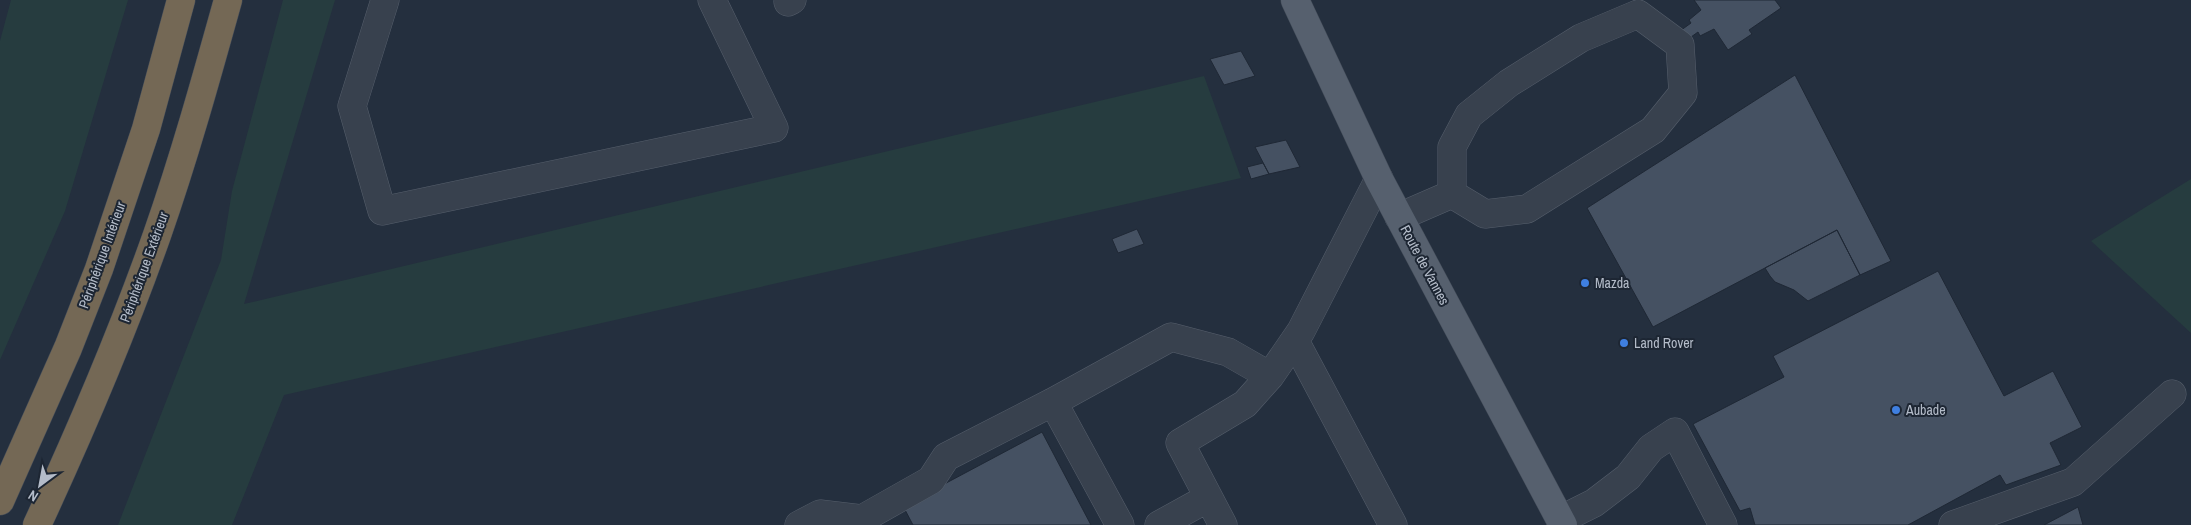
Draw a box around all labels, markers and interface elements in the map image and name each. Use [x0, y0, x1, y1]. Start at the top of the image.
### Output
street label: Périphérique Intérieur [74, 199, 130, 311]
street label: Périphérique Extérieur [116, 209, 172, 325]
street label: Route de Vannes [1396, 222, 1454, 308]
place label: Mazda [1595, 274, 1630, 292]
marker: Mazda [1579, 277, 1591, 289]
place label: Land Rover [1634, 334, 1694, 352]
marker: Land Rover [1618, 337, 1630, 349]
place label: Aubade [1905, 401, 1946, 419]
marker: Aubade [1890, 404, 1902, 416]
north arrow [15, 460, 65, 510]
text: N [25, 486, 41, 506]

